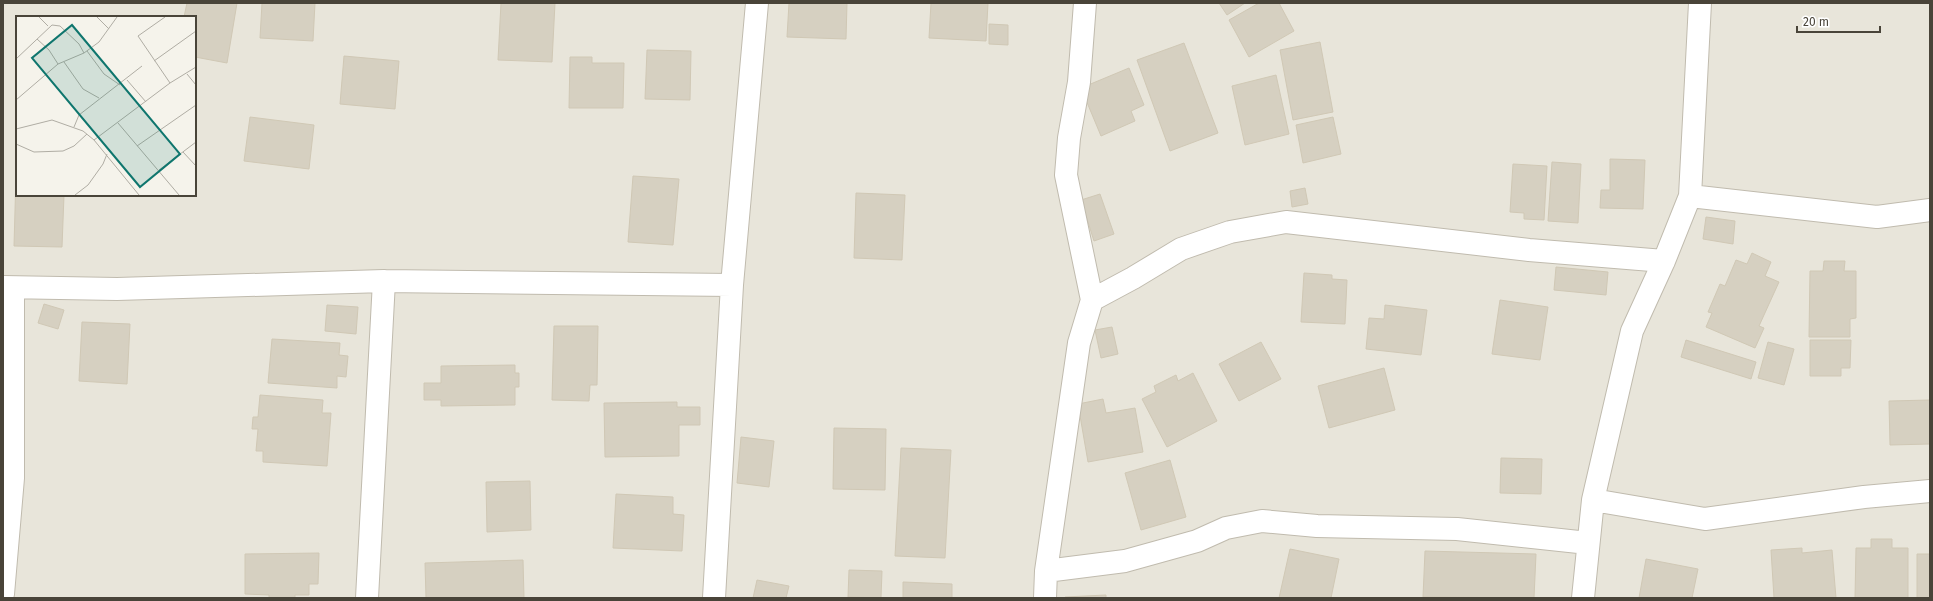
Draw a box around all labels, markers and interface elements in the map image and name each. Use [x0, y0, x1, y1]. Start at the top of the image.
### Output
scale bar [1797, 8, 1880, 34]
text: 20 m [1803, 15, 1829, 29]
inset map [16, 16, 196, 196]

